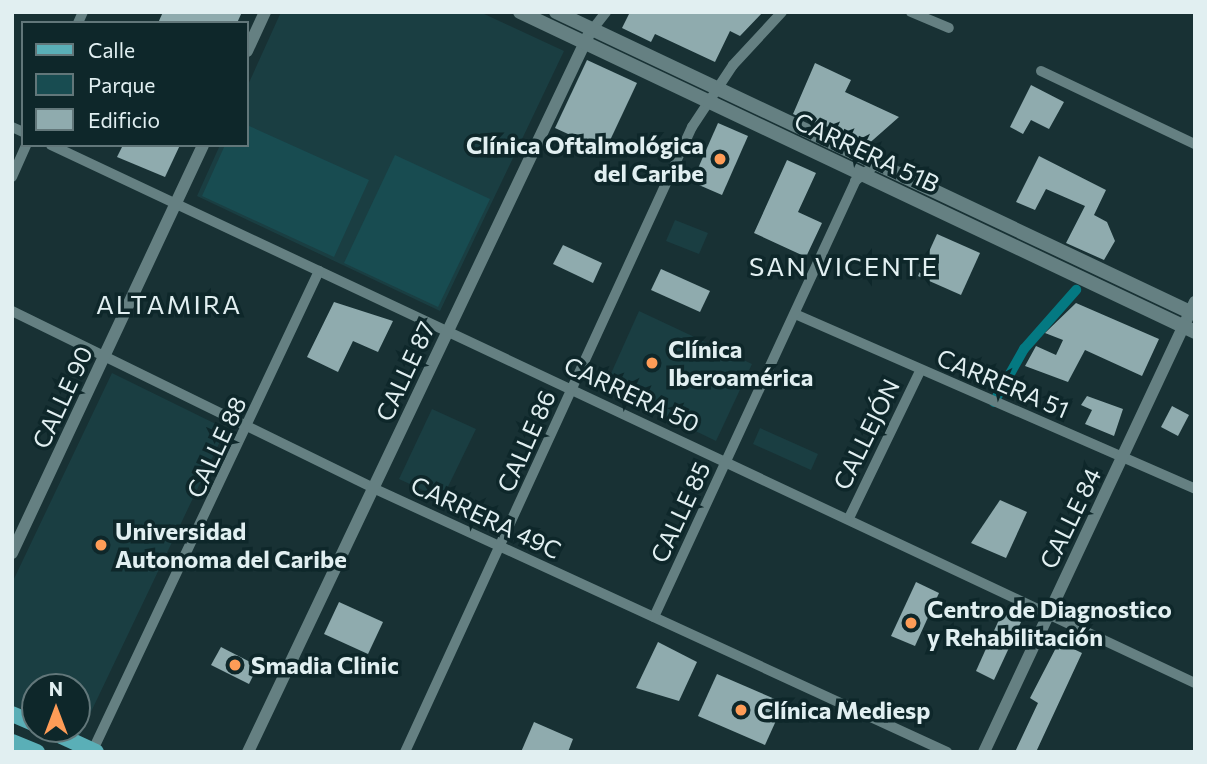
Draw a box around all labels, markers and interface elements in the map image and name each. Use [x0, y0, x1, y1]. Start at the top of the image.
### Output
legend [21, 21, 248, 147]
text: Calle [88, 37, 135, 62]
text: Parque [88, 72, 155, 97]
street label: CARRERA 51B [790, 106, 944, 198]
text: Edificio [88, 107, 160, 132]
place label: Clínica Oftalmológica del Caribe [466, 131, 704, 187]
marker: Clínica Oftalmológica del Caribe [710, 149, 730, 169]
district label: SAN VICENTE [750, 250, 938, 282]
district label: ALTAMIRA [97, 288, 241, 320]
street label: CALLE 87 [369, 317, 441, 425]
place label: Clínica Iberoamérica [668, 335, 813, 391]
street label: CALLE 90 [26, 341, 98, 453]
street label: CARRERA 51 [933, 342, 1073, 424]
street label: CARRERA 50 [560, 350, 704, 438]
marker: Clínica Iberoamérica [642, 353, 662, 373]
street label: CALLEJÓN [827, 374, 905, 494]
street label: CALLE 86 [491, 386, 561, 496]
street label: CALLE 88 [180, 392, 252, 502]
street label: CALLE 85 [644, 457, 716, 567]
street label: CALLE 84 [1033, 463, 1107, 573]
street label: CARRERA 49C [406, 470, 566, 564]
place label: Universidad Autonoma del Caribe [115, 517, 347, 573]
marker: Universidad Autonoma del Caribe [93, 537, 109, 553]
place label: Centro de Diagnostico y Rehabilitación [927, 595, 1172, 651]
marker: Centro de Diagnostico y Rehabilitación [901, 613, 921, 633]
place label: Smadia Clinic [251, 651, 399, 679]
marker: Smadia Clinic [225, 655, 245, 675]
north arrow [21, 673, 91, 743]
text: N [49, 677, 63, 700]
place label: Clínica Mediesp [757, 696, 930, 724]
marker: Clínica Mediesp [731, 700, 751, 720]

